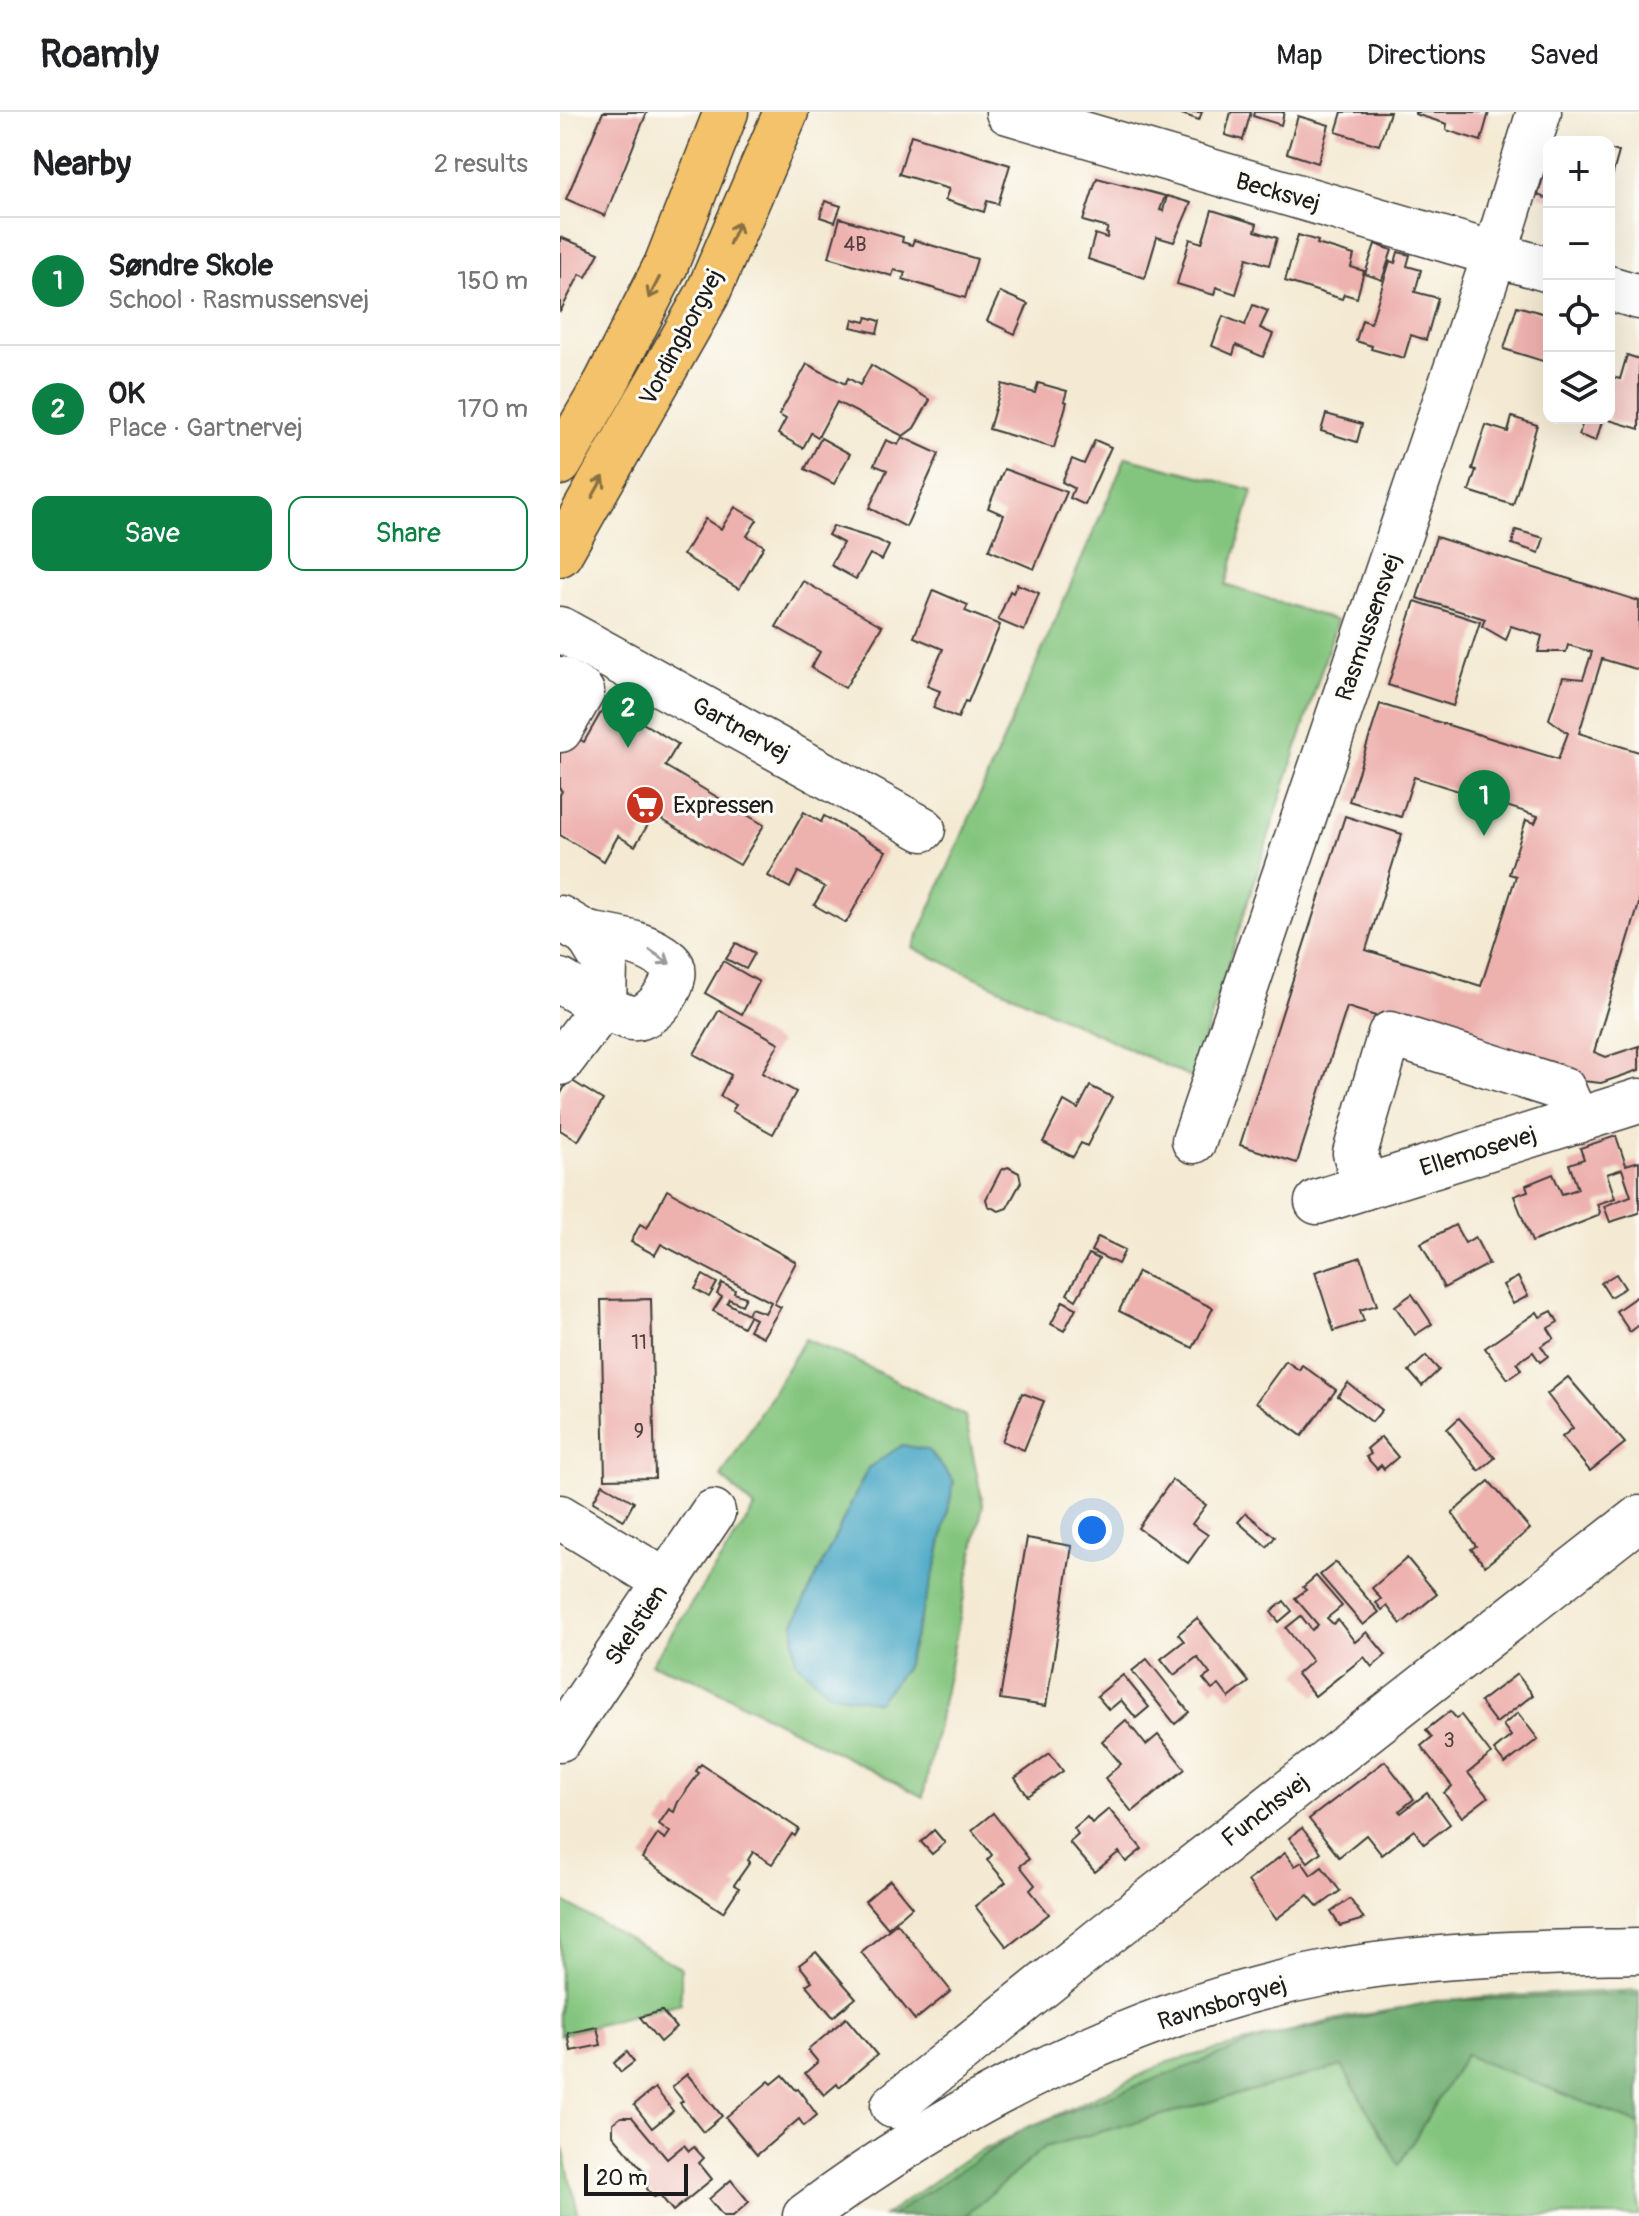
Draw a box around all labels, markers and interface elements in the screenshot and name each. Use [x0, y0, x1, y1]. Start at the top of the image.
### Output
text: Roamly [40, 31, 159, 79]
text: Map [1276, 38, 1323, 73]
text: Directions [1367, 38, 1486, 73]
text: Saved [1530, 38, 1599, 73]
map controls [1543, 136, 1615, 424]
button: + [1543, 136, 1615, 208]
text: Nearby [32, 143, 131, 186]
text: 2 results [434, 148, 528, 180]
street label: Becksvej [1232, 167, 1323, 218]
button: − [1543, 208, 1615, 280]
one-way arrow [727, 221, 742, 246]
house number: 4B [844, 232, 866, 257]
text: Søndre Skole [108, 247, 273, 284]
street label: Vordingborgvej [633, 264, 730, 410]
text: 1 [53, 265, 63, 297]
text: 150 m [457, 265, 528, 297]
one-way arrow [646, 275, 661, 299]
button: locate [1543, 280, 1615, 352]
text: School · Rasmussensvej [108, 284, 369, 316]
button: layers [1543, 352, 1615, 424]
text: OK [108, 375, 145, 412]
text: 2 [51, 393, 65, 425]
text: 170 m [458, 393, 528, 425]
text: Place · Gartnervej [108, 412, 303, 444]
one-way arrow [591, 475, 606, 499]
button: Save [32, 496, 272, 571]
button: Share [288, 496, 528, 571]
street label: Rasmussensvej [1330, 550, 1407, 705]
pin: 2 [602, 682, 654, 748]
street label: Gartnervej [687, 691, 795, 768]
pin: 1 [1458, 770, 1510, 836]
supermarket icon: Expressen [624, 784, 666, 826]
place label: Expressen [673, 791, 774, 820]
one-way arrow [648, 949, 671, 966]
street label: Ellemosevej [1416, 1120, 1540, 1183]
house number: 11 [631, 1330, 647, 1355]
house number: 9 [634, 1419, 644, 1444]
your location [1072, 1510, 1112, 1550]
street label: Skelstien [599, 1579, 674, 1671]
house number: 3 [1443, 1728, 1455, 1753]
street label: Funchsvej [1216, 1767, 1315, 1853]
street label: Ravnsborgvej [1154, 1970, 1290, 2037]
scale bar [584, 2160, 688, 2196]
text: 20 m [596, 2164, 648, 2192]

